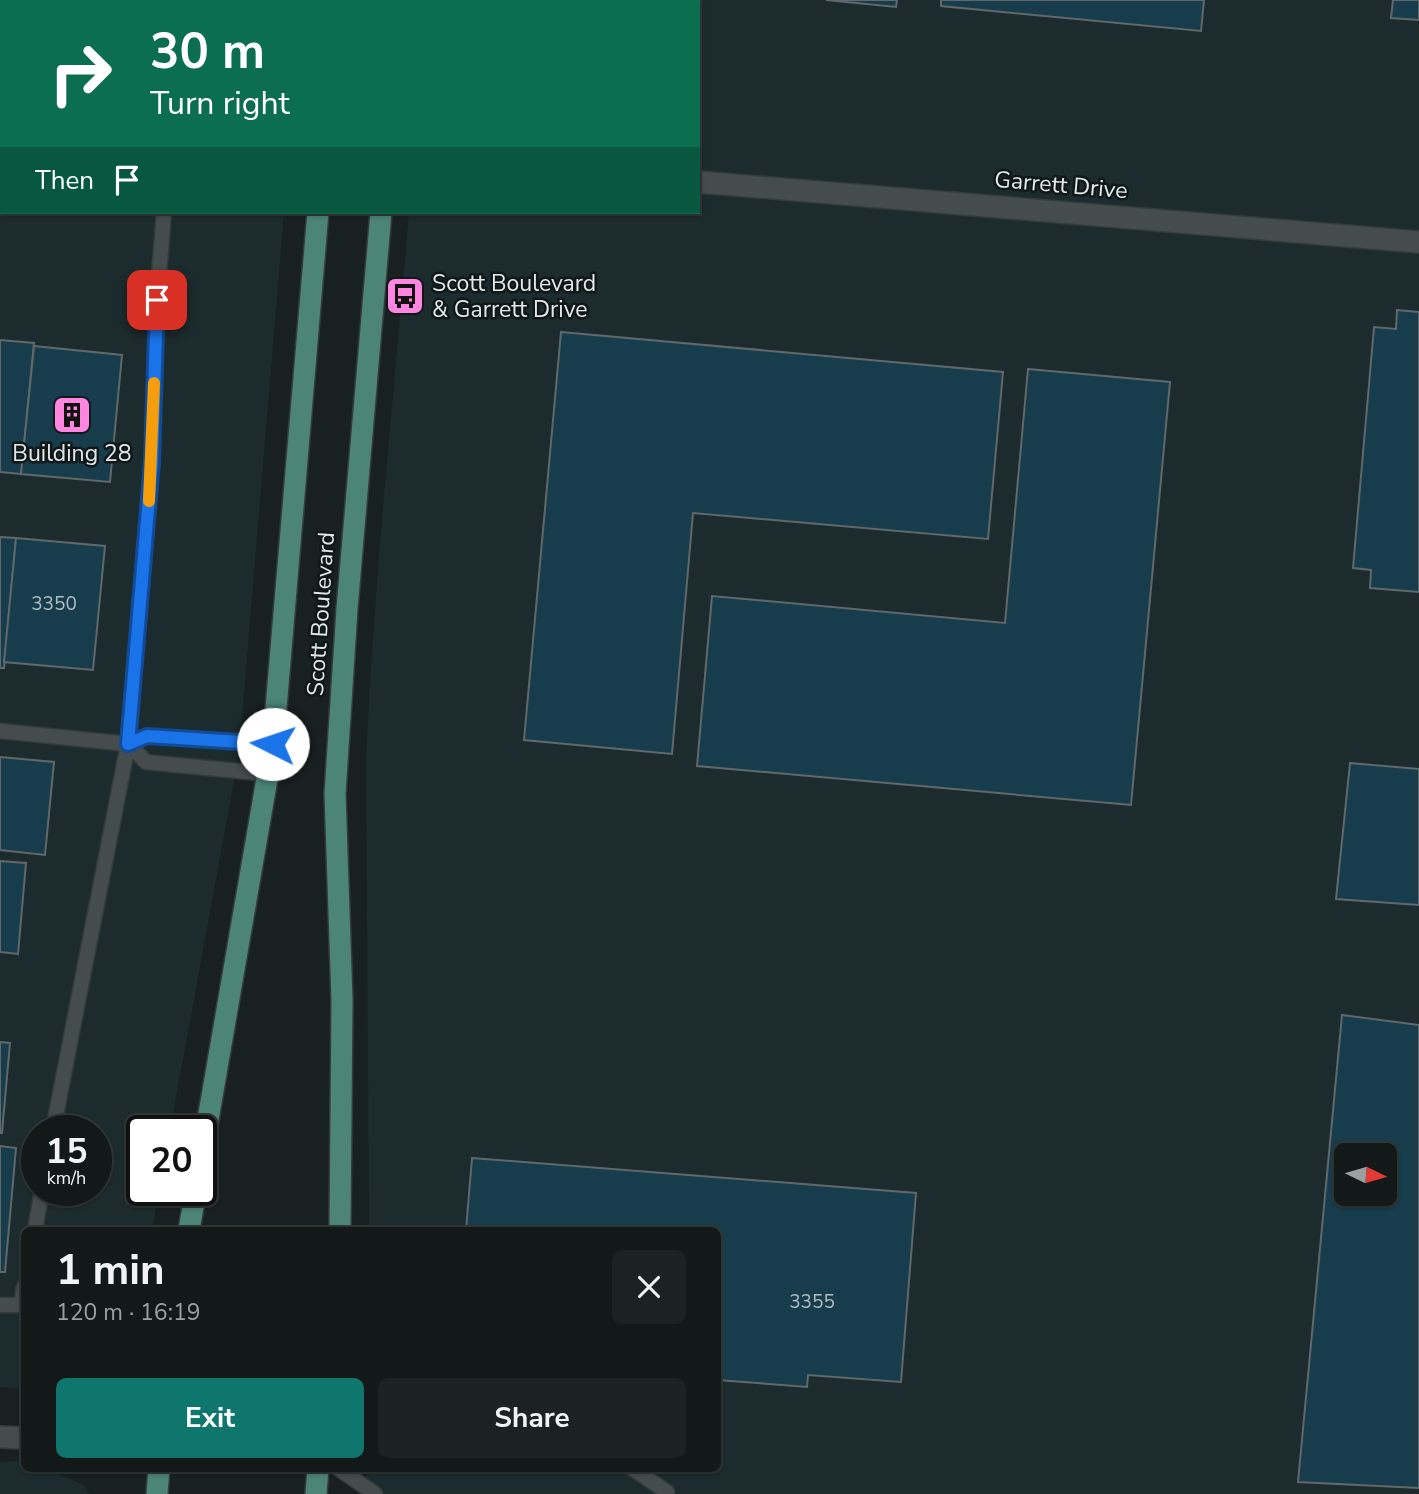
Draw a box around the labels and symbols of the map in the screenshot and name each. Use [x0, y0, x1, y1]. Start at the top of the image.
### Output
street label: Garrett Drive [993, 164, 1129, 206]
place label: Scott Boulevard & Garrett Drive [432, 268, 596, 325]
pin [127, 270, 187, 330]
bus stop icon: Scott Boulevard & Garrett Drive [384, 275, 426, 317]
building icon: Building 28 [51, 394, 93, 436]
place label: Building 28 [12, 438, 132, 469]
street label: Scott Boulevard [300, 531, 342, 697]
house number: 3350 [31, 591, 77, 617]
position arrow [236, 707, 310, 781]
speed limit sign: 20 [126, 1115, 217, 1206]
north arrow [1334, 1143, 1396, 1206]
house number: 3355 [789, 1289, 835, 1315]

